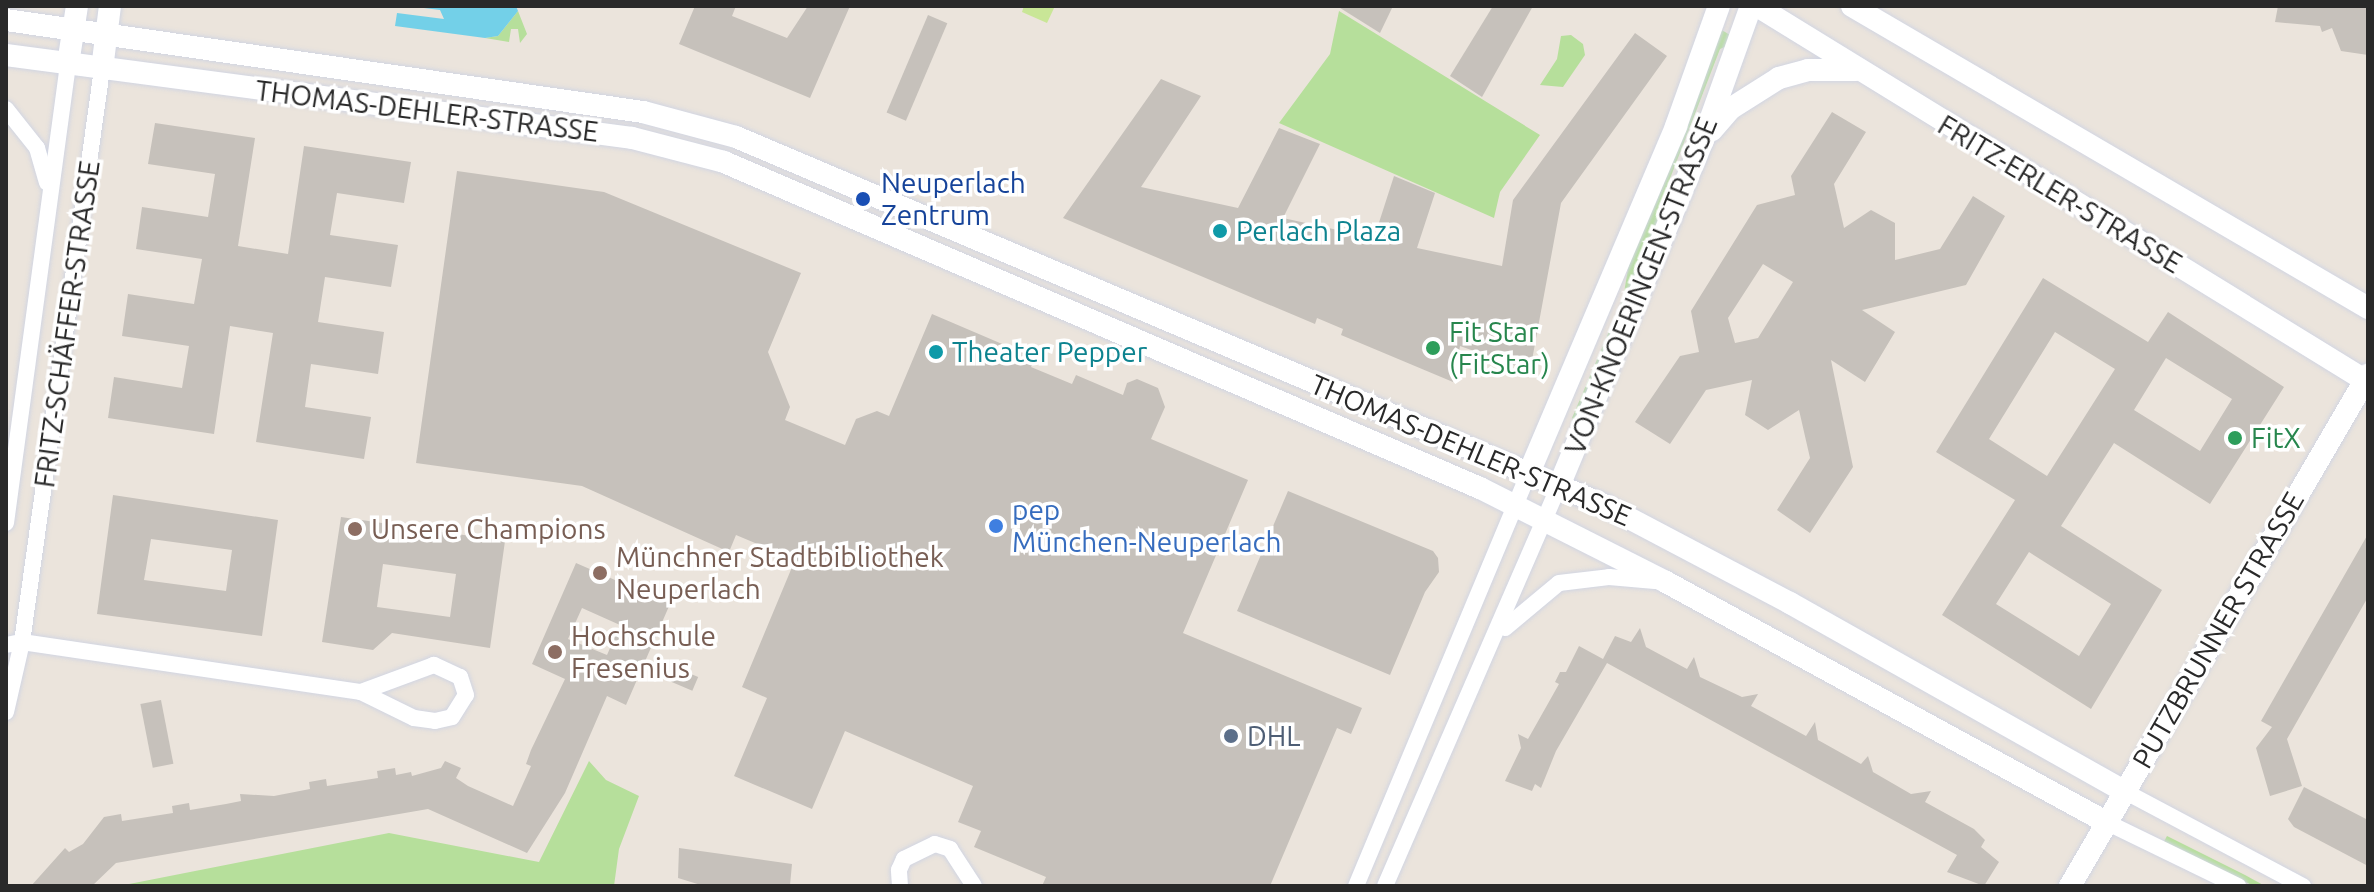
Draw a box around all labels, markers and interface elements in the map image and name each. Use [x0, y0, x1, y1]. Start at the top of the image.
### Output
street label: THOMAS-DEHLER-STRASSE [254, 73, 600, 149]
street label: FRITZ-ERLER-STRASSE [1932, 108, 2188, 280]
street label: VON-KNOERINGEN-STRASSE [1558, 112, 1724, 460]
street label: FRITZ-SCHÄFFER-STRASSE [27, 158, 107, 490]
place label: Neuperlach Zentrum [881, 166, 1026, 232]
marker: Neuperlach Zentrum [852, 188, 874, 210]
place label: Perlach Plaza [1236, 214, 1401, 248]
marker: Perlach Plaza [1211, 222, 1229, 240]
place label: Fit Star (FitStar) [1449, 315, 1550, 381]
place label: Theater Pepper [952, 335, 1147, 369]
marker: Fit Star (FitStar) [1424, 339, 1442, 357]
marker: Theater Pepper [927, 343, 945, 361]
street label: THOMAS-DEHLER-STRASSE [1306, 367, 1636, 533]
place label: FitX [2251, 421, 2301, 455]
marker: FitX [2226, 429, 2244, 447]
street label: PUTZBRUNNER STRASSE [2125, 486, 2311, 774]
place label: pep München-Neuperlach [1012, 493, 1282, 559]
place label: Unsere Champions [371, 512, 606, 546]
marker: pep München-Neuperlach [987, 517, 1005, 535]
marker: Unsere Champions [346, 520, 364, 538]
place label: Münchner Stadtbibliothek Neuperlach [616, 540, 944, 606]
marker: Münchner Stadtbibliothek Neuperlach [591, 564, 609, 582]
place label: Hochschule Fresenius [571, 619, 716, 685]
marker: Hochschule Fresenius [546, 643, 564, 661]
place label: DHL [1247, 719, 1301, 753]
marker: DHL [1222, 727, 1240, 745]

